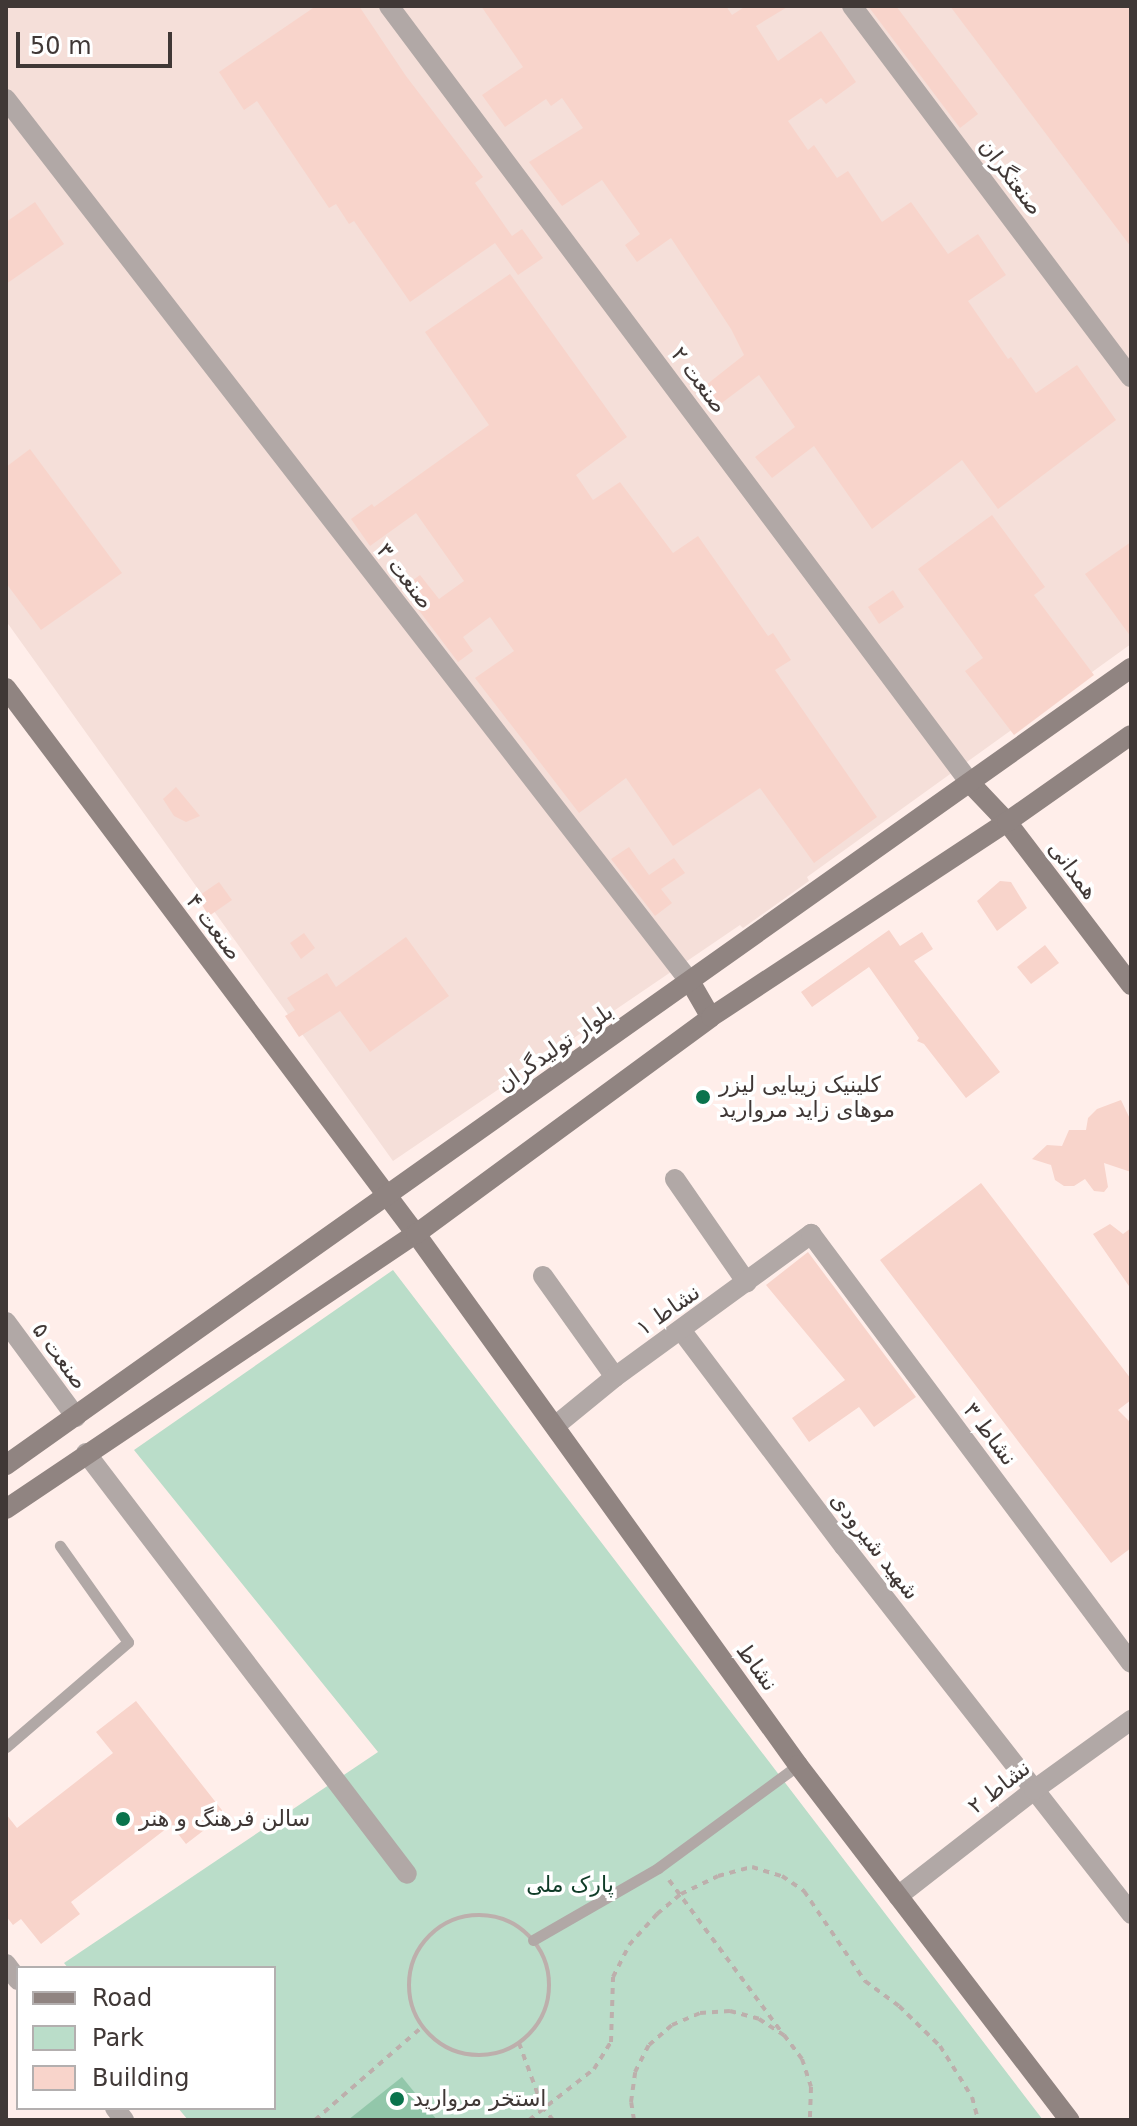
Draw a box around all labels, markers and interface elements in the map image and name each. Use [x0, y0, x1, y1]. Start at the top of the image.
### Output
scale bar [20, 16, 176, 66]
text: 50 m [30, 32, 92, 60]
street label: صنعتگران [974, 133, 1048, 221]
street label: صنعت ۲ [665, 342, 733, 418]
street label: صنعت ۳ [371, 538, 439, 614]
street label: همدانی [1042, 836, 1104, 904]
street label: صنعت ۴ [180, 889, 248, 965]
street label: بلوار تولیدگران [492, 998, 618, 1098]
place label: کلینیک زیبایی لیزر موهای زاید مروارید [719, 1071, 895, 1122]
marker: کلینیک زیبایی لیزر موهای زاید مروارید [694, 1088, 712, 1106]
street label: نشاط ۱ [631, 1279, 705, 1341]
street label: صنعت ۵ [27, 1317, 93, 1395]
street label: نشاط ۳ [958, 1397, 1022, 1471]
street label: شهید شیرودی [825, 1487, 925, 1605]
street label: نشاط [731, 1638, 783, 1696]
street label: نشاط ۲ [963, 1755, 1035, 1819]
place label: سالن فرهنگ و هنر [139, 1806, 310, 1832]
marker: سالن فرهنگ و هنر [114, 1810, 132, 1828]
park label: پارک ملی [526, 1872, 614, 1898]
legend [16, 1966, 276, 2110]
text: Road [92, 1984, 152, 2012]
text: Park [92, 2024, 144, 2052]
text: Building [92, 2064, 189, 2092]
place label: استخر مروارید [413, 2086, 546, 2112]
marker: استخر مروارید [388, 2090, 406, 2108]

